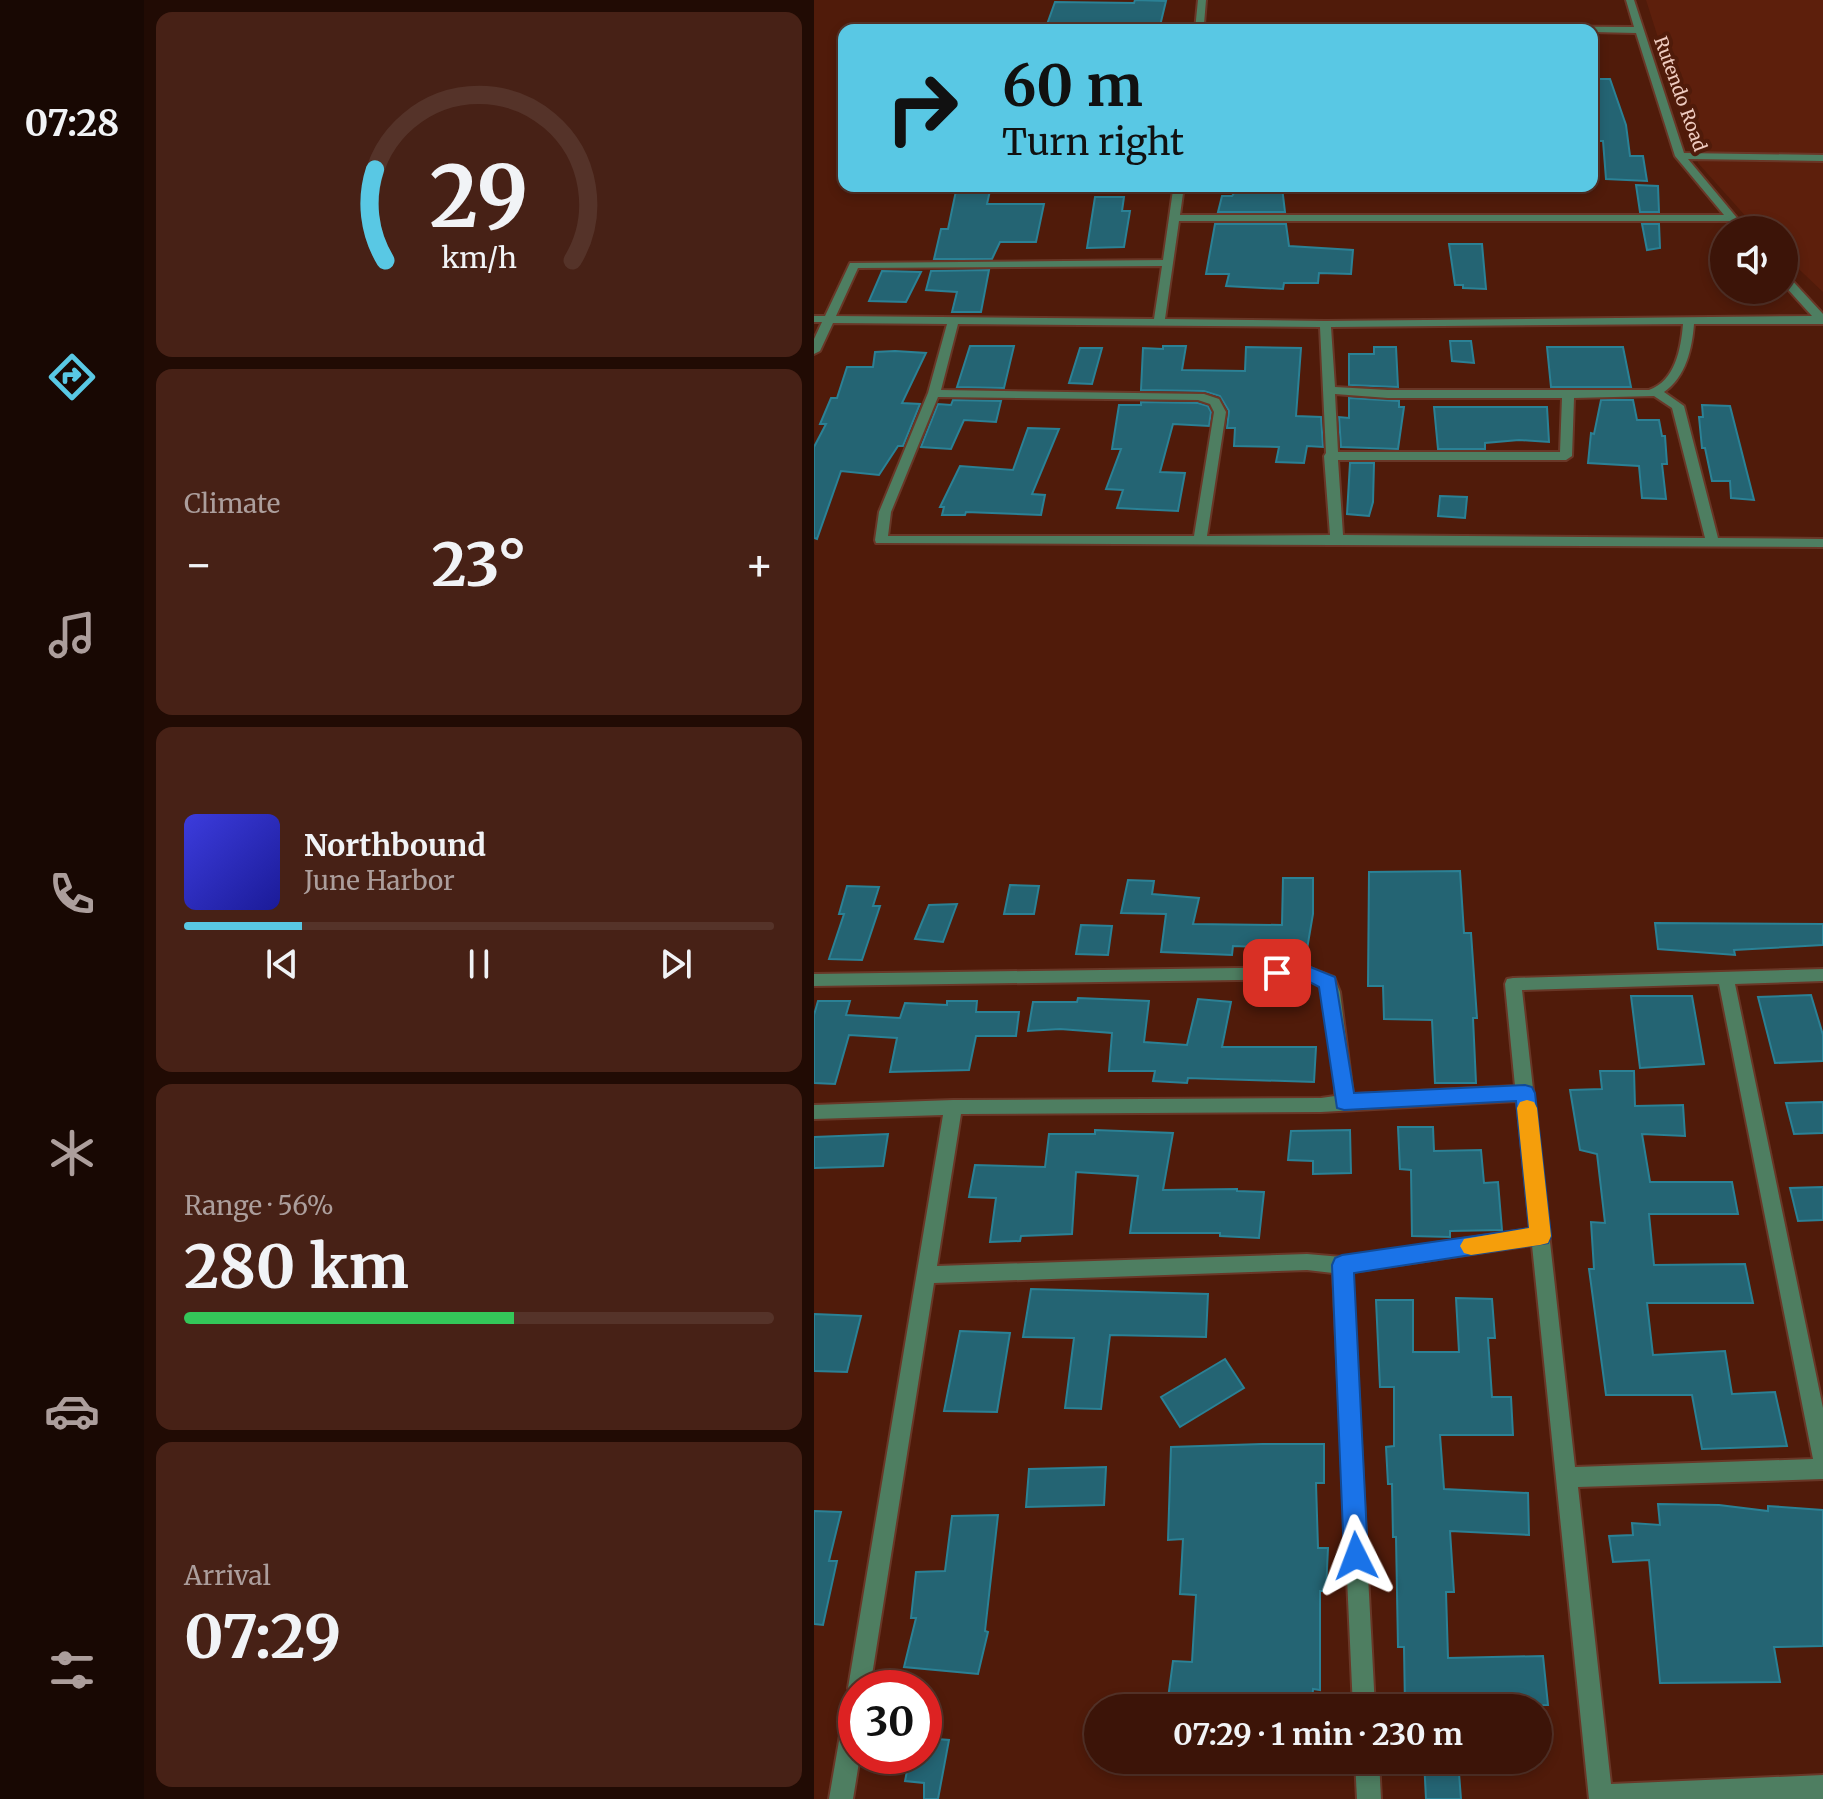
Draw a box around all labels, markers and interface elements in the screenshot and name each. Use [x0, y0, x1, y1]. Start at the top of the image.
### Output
street label: Rutendo Road [1649, 33, 1712, 155]
text: 60 m [1002, 51, 1143, 121]
icon: right [870, 56, 974, 160]
text: 07:28 [25, 101, 119, 146]
text: Turn right [1002, 120, 1184, 165]
text: 29 [430, 144, 528, 249]
map controls [1710, 216, 1798, 304]
button: sound [1710, 216, 1798, 304]
text: km/h [441, 240, 517, 276]
icon: directions [44, 349, 100, 405]
text: Climate [184, 487, 280, 520]
text: 23° [431, 527, 527, 602]
text: − [184, 537, 213, 592]
text: + [745, 537, 774, 592]
icon: music [44, 607, 100, 663]
text: Northbound [304, 826, 486, 864]
text: June Harbor [304, 864, 455, 897]
icon: phone [44, 866, 100, 922]
pin [1243, 939, 1311, 1007]
icon: previous [260, 942, 304, 986]
icon: pause [457, 942, 501, 986]
icon: next [654, 942, 698, 986]
icon: arrive [1255, 951, 1299, 995]
icon: climate [44, 1125, 100, 1181]
text: Range · 56% [184, 1189, 334, 1222]
text: 280 km [184, 1229, 409, 1304]
icon: car [44, 1383, 100, 1439]
position arrow [1314, 1514, 1398, 1598]
text: Arrival [184, 1559, 271, 1592]
text: 07:29 [184, 1599, 341, 1674]
icon: filters [44, 1642, 100, 1698]
speed limit sign: 30 [838, 1670, 942, 1774]
text: 07:29 · 1 min · 230 m [1173, 1715, 1463, 1753]

